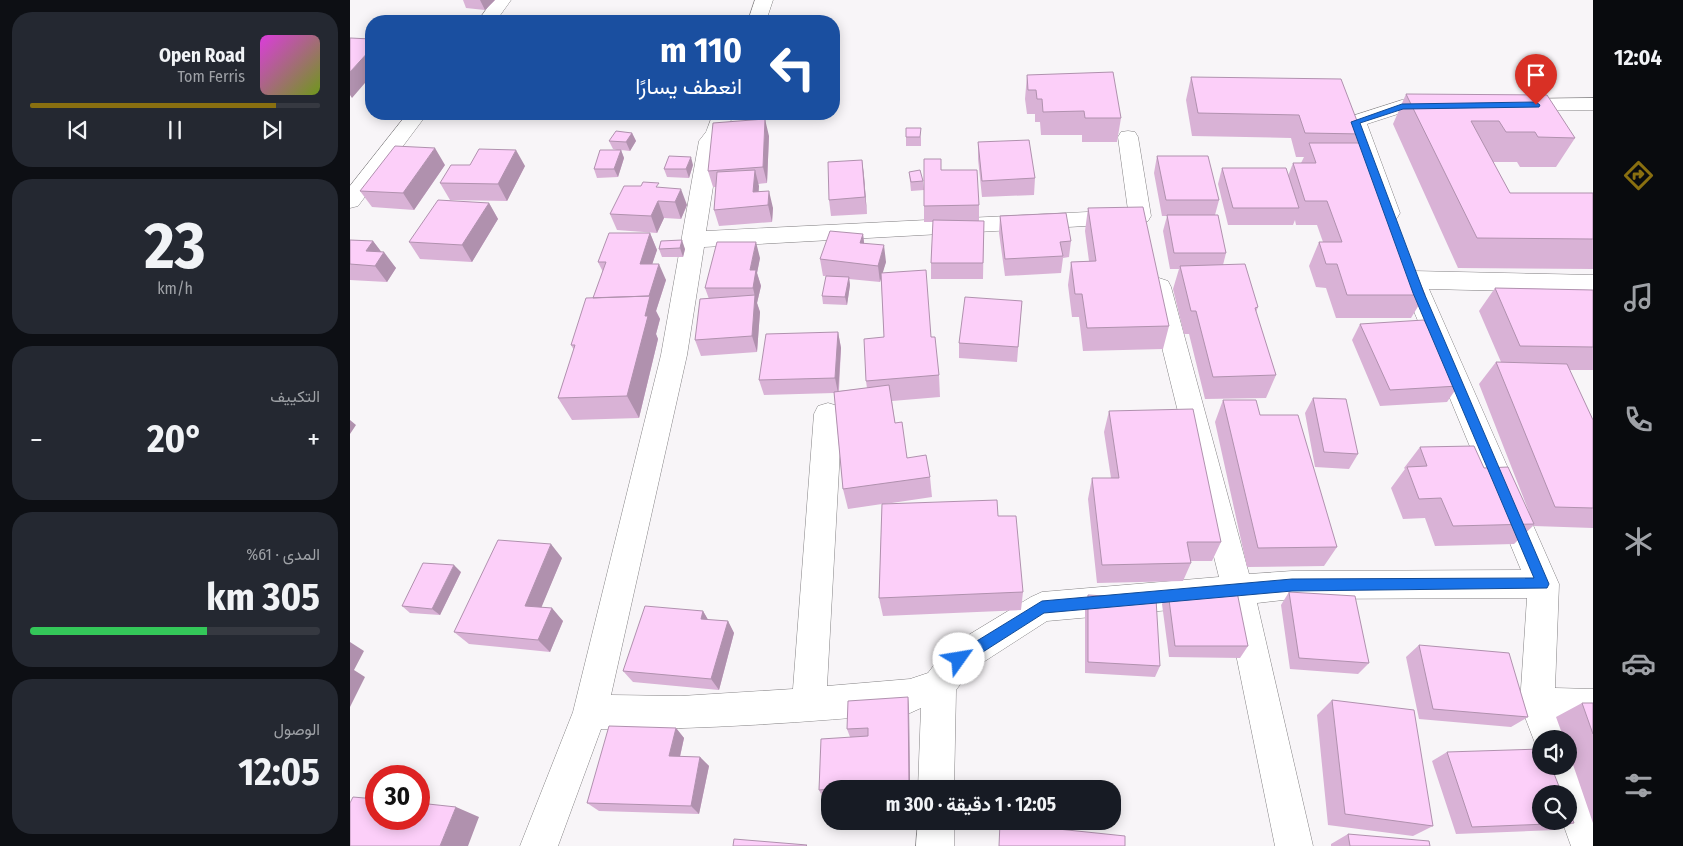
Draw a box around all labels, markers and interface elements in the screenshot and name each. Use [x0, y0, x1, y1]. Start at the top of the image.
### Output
text: 110 m [660, 29, 742, 71]
icon: left [760, 35, 825, 100]
text: Open Road [159, 44, 245, 67]
text: 12:04 [1614, 44, 1662, 71]
pin [1515, 54, 1557, 105]
icon: arrive [1522, 61, 1550, 89]
text: Tom Ferris [178, 67, 245, 86]
text: انعطف يسارًا [635, 73, 742, 100]
icon: previous [64, 116, 92, 144]
icon: pause [161, 116, 189, 144]
icon: next [258, 116, 286, 144]
icon: directions [1621, 158, 1656, 193]
text: 23 [145, 207, 205, 285]
text: km/h [157, 279, 193, 298]
icon: music [1621, 280, 1656, 315]
text: التكييف [270, 387, 320, 406]
icon: phone [1621, 402, 1656, 437]
text: 20° [147, 416, 203, 462]
text: − [30, 423, 43, 456]
text: + [307, 423, 320, 456]
icon: climate [1621, 524, 1656, 559]
text: المدى · 61% [246, 545, 320, 564]
text: 305 km [206, 574, 320, 620]
position arrow [932, 632, 984, 684]
icon: car [1621, 646, 1656, 681]
text: الوصول [274, 720, 320, 739]
map controls [1532, 730, 1577, 830]
button: sound [1532, 730, 1577, 775]
text: 12:05 [238, 749, 320, 795]
speed limit sign: 30 [365, 765, 430, 830]
icon: filters [1621, 768, 1656, 803]
button: search [1532, 785, 1577, 830]
text: 12:05 · 1 دقيقة · 300 m [886, 793, 1056, 816]

